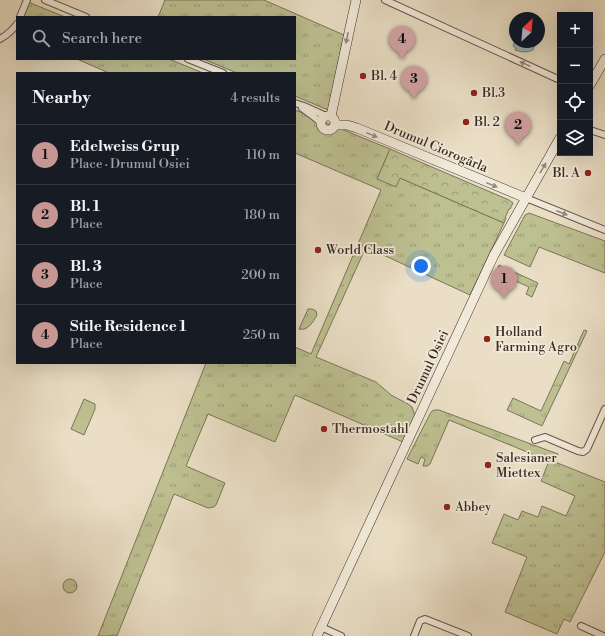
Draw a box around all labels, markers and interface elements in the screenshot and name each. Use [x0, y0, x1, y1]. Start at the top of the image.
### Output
north arrow [509, 12, 545, 48]
map controls [557, 12, 593, 156]
button: + [557, 12, 593, 48]
search box [16, 16, 296, 60]
pin: 4 [389, 26, 415, 59]
icon: search [30, 27, 52, 49]
text: Search here [62, 29, 142, 48]
one-way arrow [344, 32, 350, 44]
button: − [557, 48, 593, 84]
one-way arrow [519, 61, 530, 67]
pin: 3 [401, 66, 427, 99]
place label: Bl. 4 [370, 68, 398, 84]
marker: Bl. 4 [358, 71, 368, 81]
button: locate [557, 84, 593, 120]
place label: Bl.3 [481, 85, 505, 101]
text: Nearby [32, 87, 91, 109]
marker: Bl.3 [469, 88, 479, 98]
text: 4 results [230, 90, 280, 106]
pin: 2 [505, 112, 531, 145]
place label: Bl. 2 [473, 114, 500, 130]
marker: Bl. 2 [461, 117, 471, 127]
street label: Drumul Ciorogârla [382, 118, 491, 176]
button: layers [557, 120, 593, 156]
one-way arrow [367, 132, 379, 138]
text: Edelweiss Grup [70, 137, 180, 156]
text: 1 [42, 147, 48, 163]
text: 110 m [246, 147, 280, 163]
text: Place · Drumul Osiei [70, 156, 190, 172]
one-way arrow [539, 162, 546, 174]
place label: Bl. A [551, 165, 581, 181]
marker: Bl. A [583, 168, 593, 178]
one-way arrow [487, 182, 499, 188]
text: Bl. 1 [70, 197, 100, 216]
text: 2 [41, 207, 49, 223]
text: 180 m [244, 207, 280, 223]
one-way arrow [556, 210, 568, 216]
text: Place [70, 216, 102, 232]
place label: World Class [325, 242, 395, 258]
marker: World Class [313, 245, 323, 255]
your location [411, 256, 431, 276]
text: Bl. 3 [70, 257, 102, 276]
pin: 1 [491, 266, 517, 299]
text: 3 [41, 267, 49, 283]
text: 200 m [241, 267, 280, 283]
text: Place [70, 276, 102, 292]
text: Stile Residence 1 [70, 317, 187, 336]
place label: Holland Farming Agro [495, 324, 577, 355]
text: 4 [41, 327, 49, 343]
text: 250 m [243, 327, 280, 343]
street label: Drumul Osiei [404, 327, 452, 407]
marker: Holland Farming Agro [482, 334, 492, 344]
text: Place [70, 336, 102, 352]
place label: Thermostahl [332, 421, 409, 437]
marker: Thermostahl [319, 424, 329, 434]
place label: Salesianer Miettex [496, 450, 557, 481]
marker: Salesianer Miettex [483, 460, 493, 470]
place label: Abbey [454, 499, 492, 515]
marker: Abbey [442, 502, 452, 512]

